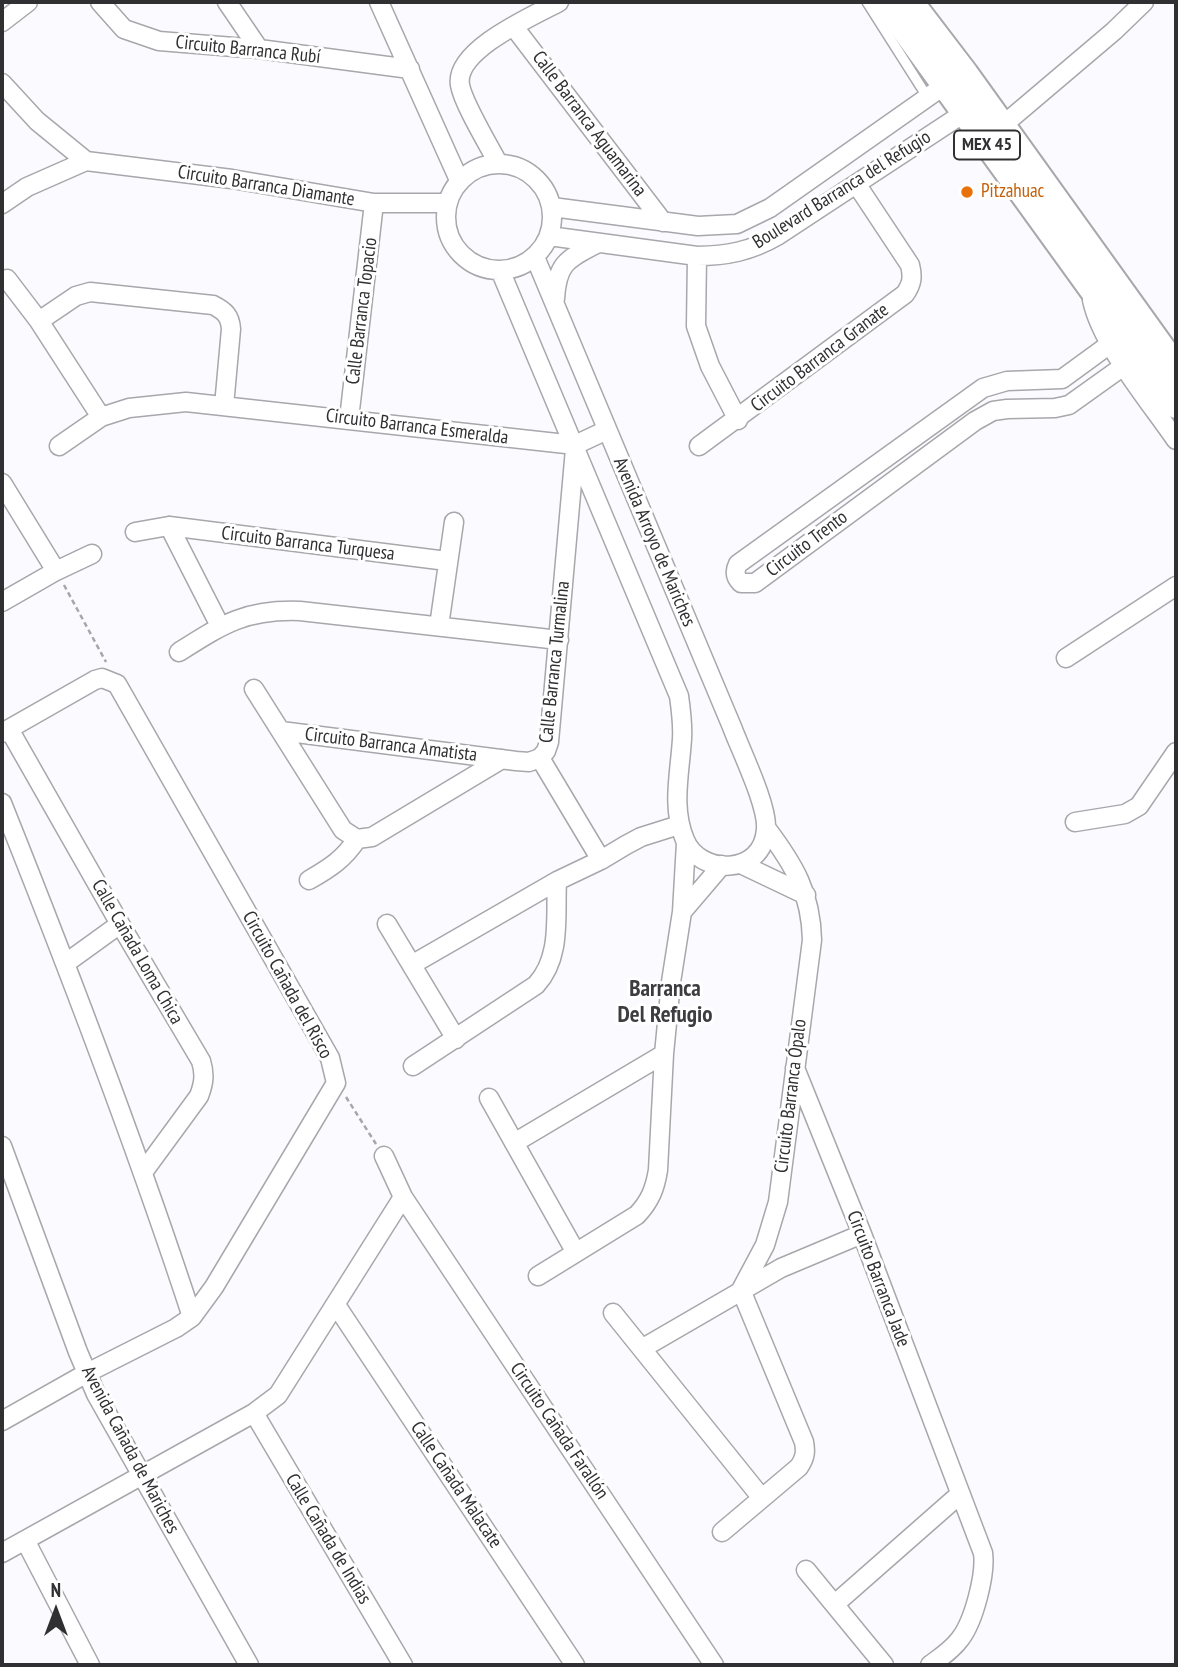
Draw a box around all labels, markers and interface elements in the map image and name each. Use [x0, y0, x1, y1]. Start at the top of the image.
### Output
street label: Circuito Barranca Rubí [174, 31, 322, 69]
street label: Calle Barranca Aguamarina [527, 47, 651, 201]
street label: Boulevard Barranca del Refugio [749, 126, 935, 254]
road number: MEX 45 [954, 130, 1020, 160]
street label: Circuito Barranca Diamante [176, 161, 356, 211]
place label: Pitzahuac [981, 181, 1044, 203]
marker: Pitzahuac [959, 184, 975, 200]
street label: Calle Barranca Topacio [342, 236, 382, 386]
street label: Circuito Barranca Granate [747, 299, 893, 417]
street label: Circuito Barranca Esmeralda [324, 404, 510, 450]
street label: Avenida Arroyo de Mariches [608, 454, 700, 630]
street label: Circuito Trento [762, 506, 852, 582]
street label: Circuito Barranca Turquesa [220, 522, 396, 566]
street label: Calle Barranca Turmalina [535, 580, 575, 744]
street label: Circuito Barranca Amatista [304, 723, 478, 767]
street label: Calle Cañada Loma Chica [86, 876, 188, 1028]
street label: Circuito Cañada del Risco [237, 907, 337, 1063]
district label: Barranca Del Refugio [618, 975, 712, 1029]
street label: Circuito Barranca Ópalo [770, 1018, 812, 1174]
street label: Circuito Barranca Jade [842, 1208, 914, 1350]
street label: Circuito Cañada Farallón [505, 1358, 613, 1504]
street label: Avenida Cañada de Mariches [76, 1362, 184, 1538]
street label: Calle Cañada Malacate [405, 1417, 507, 1553]
street label: Calle Cañada de Indias [280, 1470, 376, 1608]
north arrow [21, 1576, 91, 1646]
text: N [51, 1578, 61, 1602]

